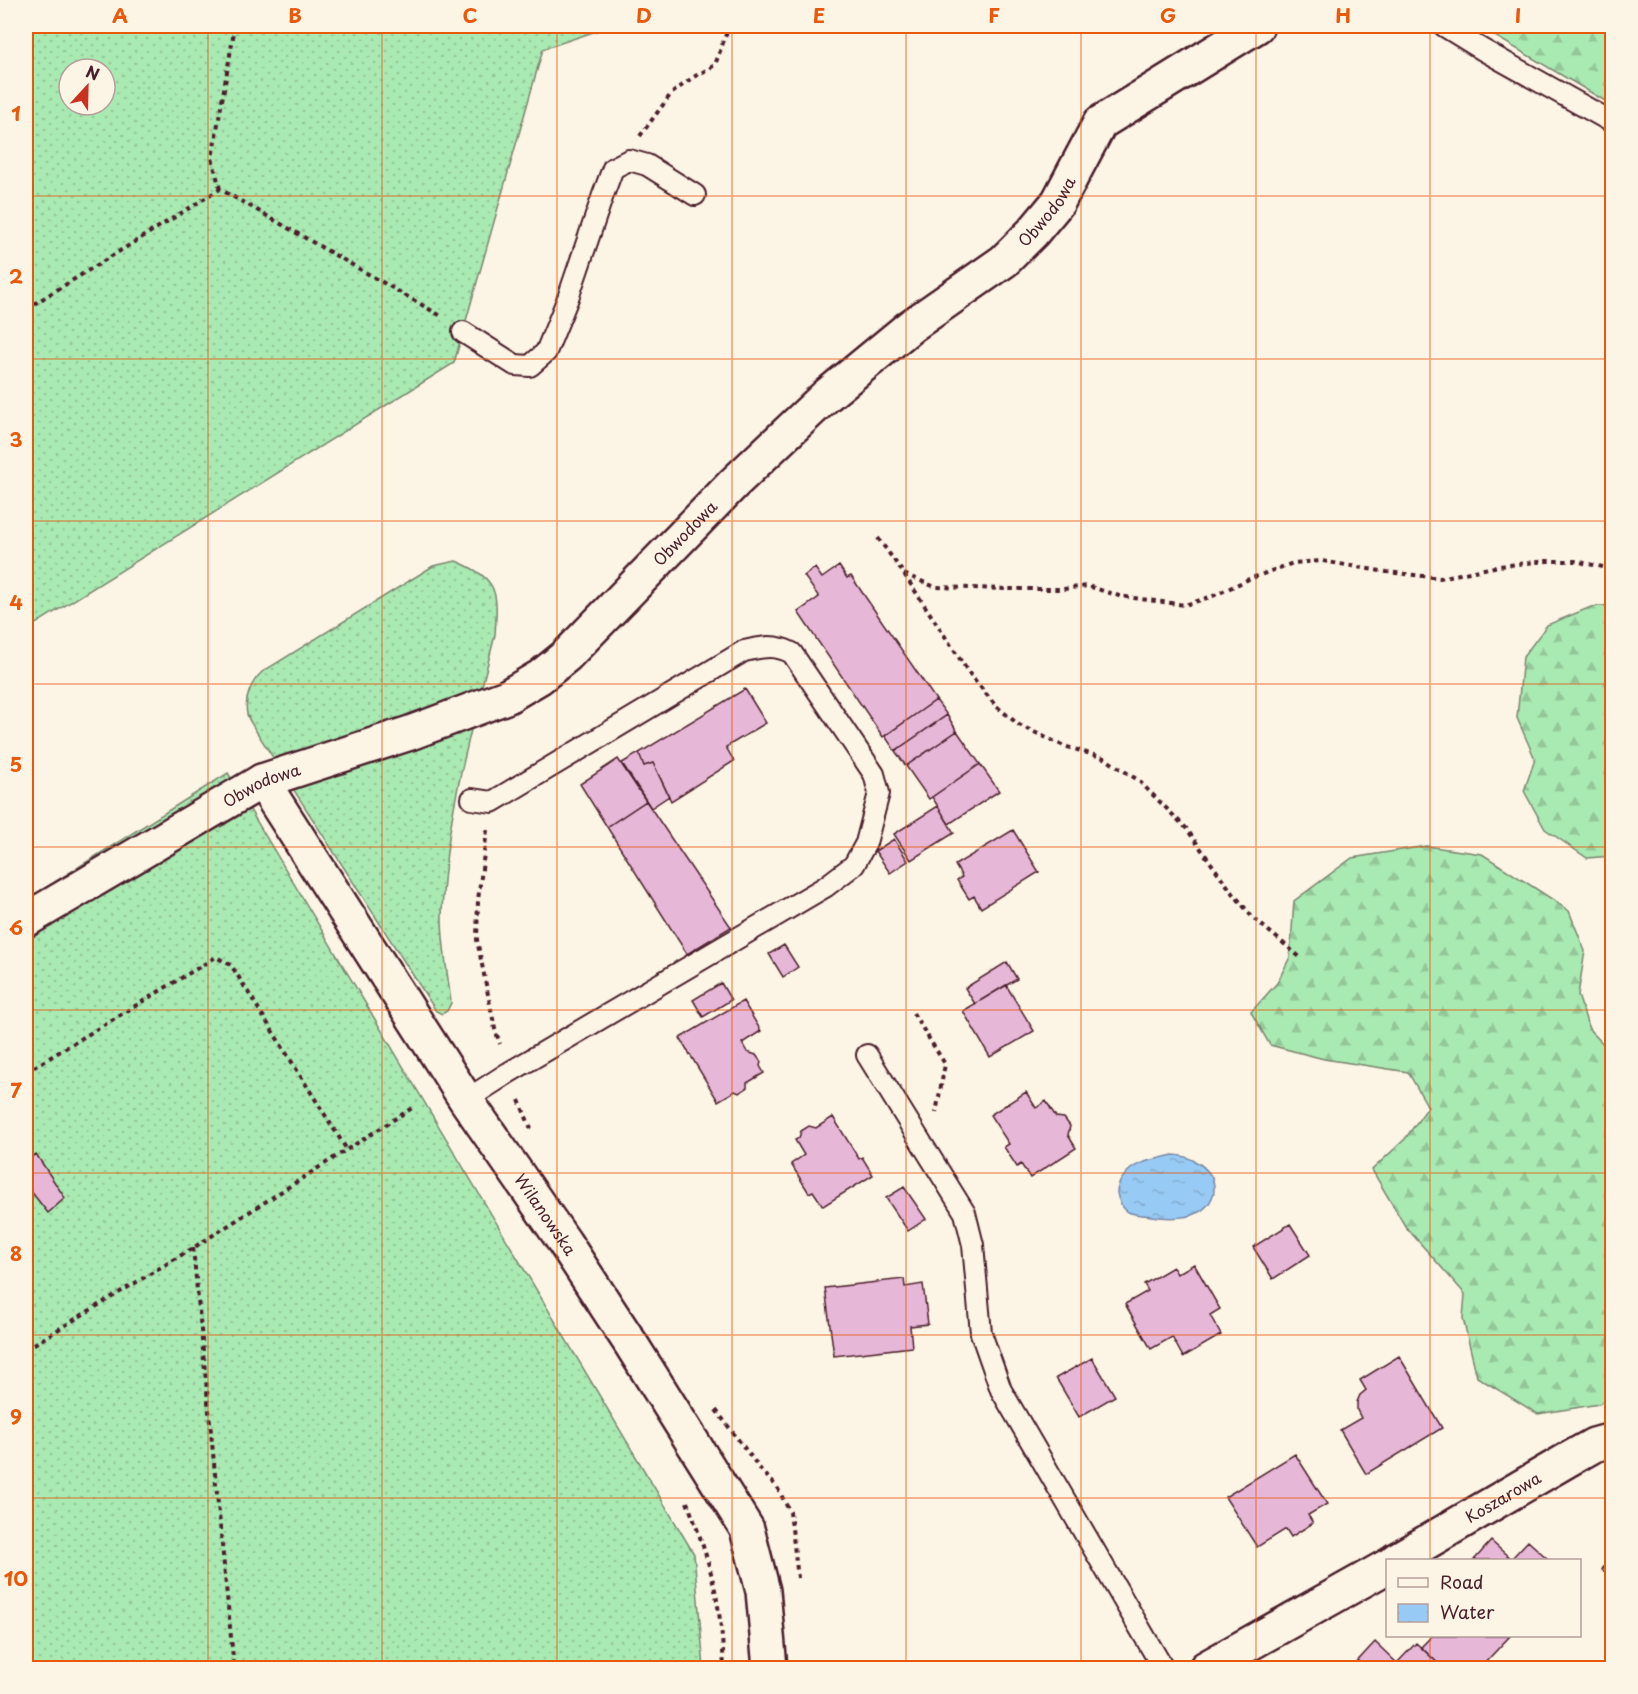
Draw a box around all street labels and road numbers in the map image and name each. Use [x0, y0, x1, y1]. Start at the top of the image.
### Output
street label: Obwodowa [1012, 171, 1081, 252]
street label: Obwodowa [647, 494, 722, 571]
street label: Obwodowa [218, 756, 304, 813]
street label: Wilanowska [509, 1168, 583, 1260]
street label: Koszarowa [1460, 1465, 1545, 1528]

